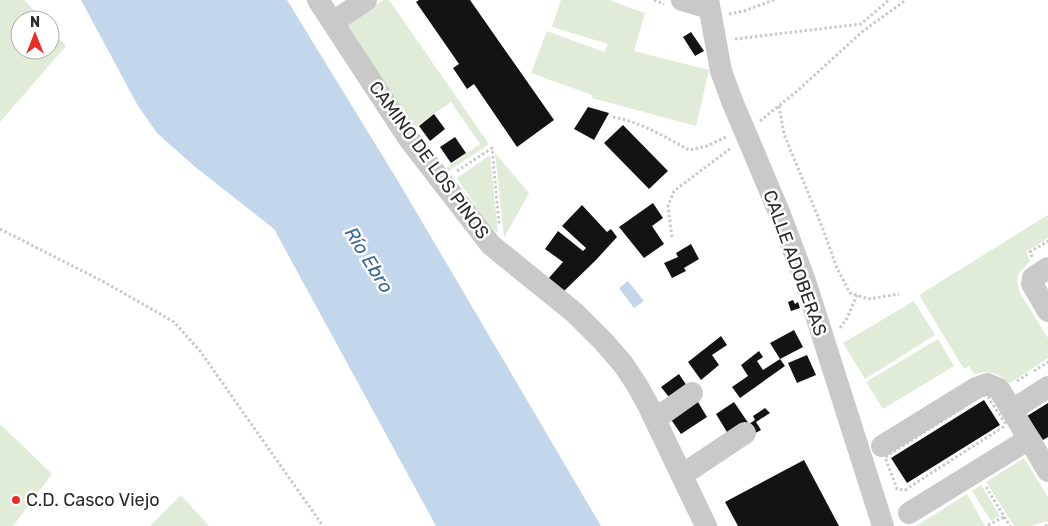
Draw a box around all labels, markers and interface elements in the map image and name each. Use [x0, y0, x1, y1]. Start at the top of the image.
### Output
north arrow [10, 10, 60, 60]
text: N [30, 14, 40, 31]
street label: CAMINO DE LOS PINOS [364, 77, 494, 243]
street label: CALLE ADOBERAS [758, 187, 832, 339]
water label: Río Ebro [340, 223, 398, 297]
place label: C.D. Casco Viejo [26, 489, 160, 511]
marker: C.D. Casco Viejo [10, 494, 22, 506]

